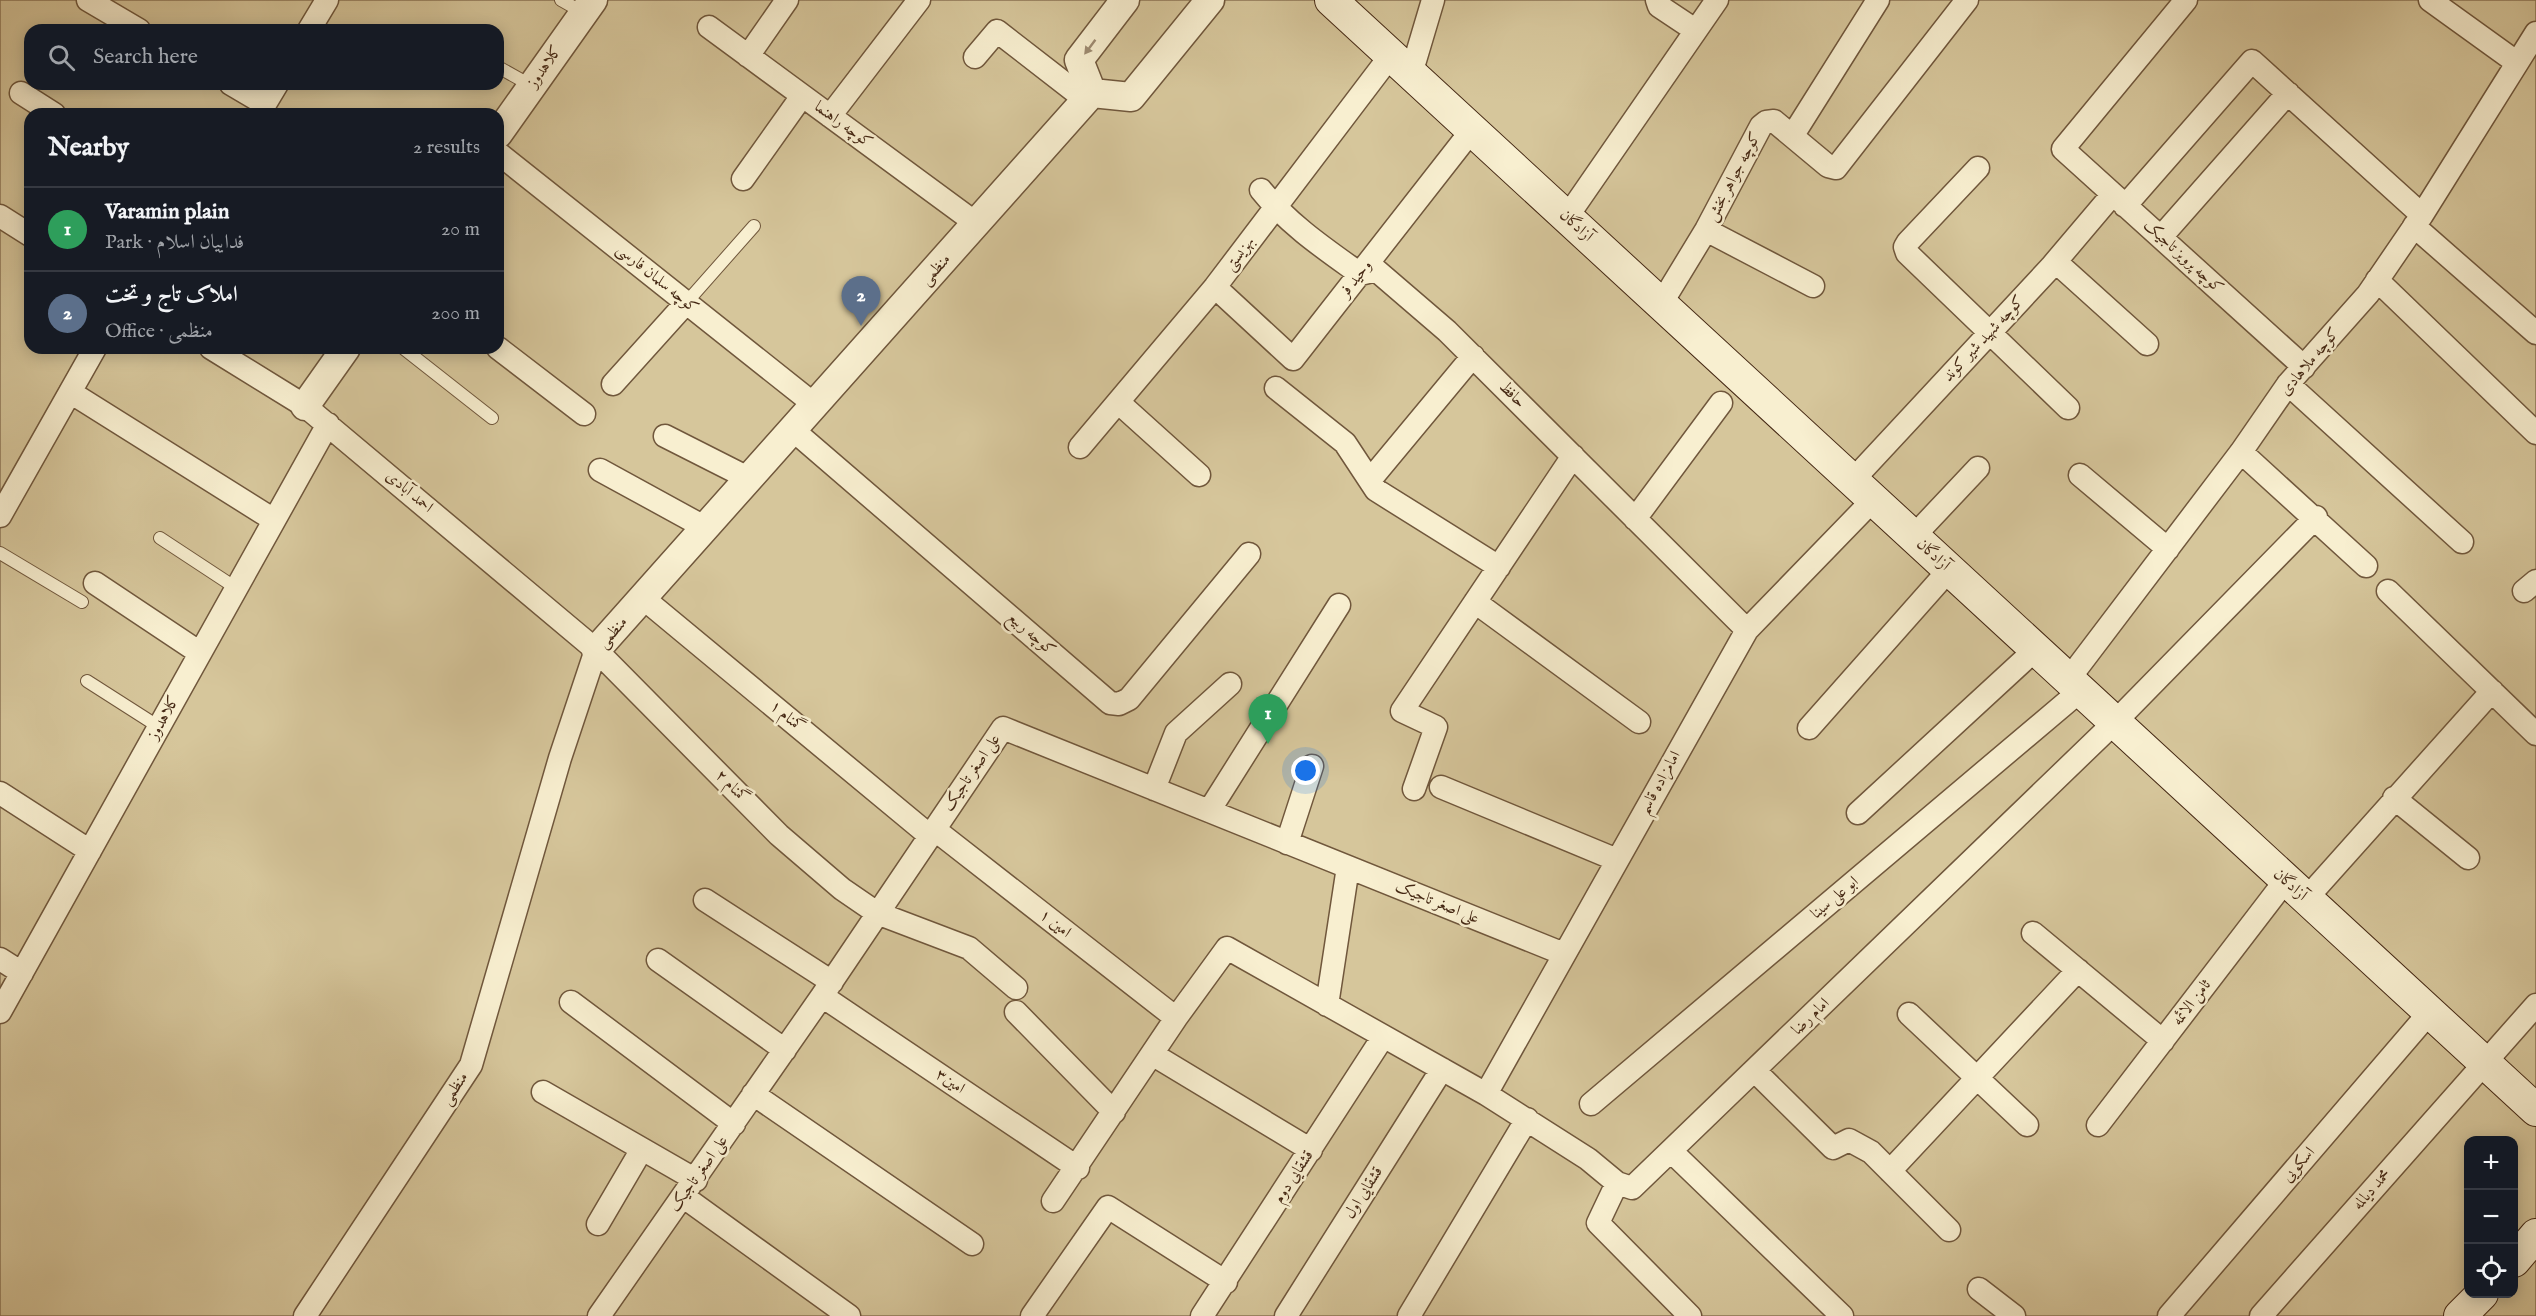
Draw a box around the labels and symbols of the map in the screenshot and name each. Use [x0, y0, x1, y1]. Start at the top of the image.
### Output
one-way arrow [1084, 39, 1096, 54]
street label: کلاهدوز [522, 42, 567, 94]
street label: کوچه راهنما [810, 97, 876, 153]
street label: کوچه جواهر بخش [1702, 129, 1766, 225]
street label: آزادگان [1555, 205, 1599, 248]
street label: کوچه پرویز تاجیک [2139, 216, 2227, 298]
street label: بهزیستی [1220, 233, 1260, 275]
street label: کوچه سلمان فارسی [612, 240, 702, 318]
street label: منظمی [917, 250, 955, 290]
street label: وحید فر [1334, 256, 1377, 303]
pin: 2 [842, 276, 880, 326]
street label: کوچه شهید شیر کوند [1939, 292, 2029, 386]
street label: کوچه ملاهادی [2276, 324, 2344, 400]
street label: حافظ [1494, 377, 1530, 413]
street label: احمد آبادی [381, 466, 437, 518]
street label: آزادگان [1912, 534, 1956, 577]
street label: کوچه ربیع [1000, 608, 1059, 663]
street label: منظمی [594, 613, 632, 653]
street label: کلاهدوز [143, 692, 184, 745]
pin: 1 [1248, 694, 1288, 744]
street label: گمنام ۱ [763, 695, 810, 740]
street label: علی اصغر تاجیک [939, 730, 1005, 816]
street label: امامزاده قاسم [1634, 748, 1690, 821]
your location [1291, 756, 1320, 785]
street label: گمنام ۲ [709, 764, 755, 810]
street label: آزادگان [2269, 864, 2313, 906]
street label: ابو علی سینا [1807, 872, 1863, 924]
street label: علی اصغر تاجیک [1392, 877, 1482, 929]
street label: امین ۱ [1035, 905, 1075, 943]
street label: ثامن الائمه [2168, 975, 2217, 1030]
street label: امام رضا [1788, 994, 1836, 1042]
street label: امین۳ [931, 1065, 969, 1099]
street label: منظمی [437, 1069, 473, 1109]
street label: علی اصغر تاجیک [665, 1132, 733, 1216]
street label: اسکویی [2278, 1143, 2320, 1187]
street label: قشقایی دوم [1269, 1147, 1321, 1209]
street label: قشقایی اول [1340, 1163, 1388, 1223]
street label: محمد دیالمه [2349, 1165, 2395, 1215]

